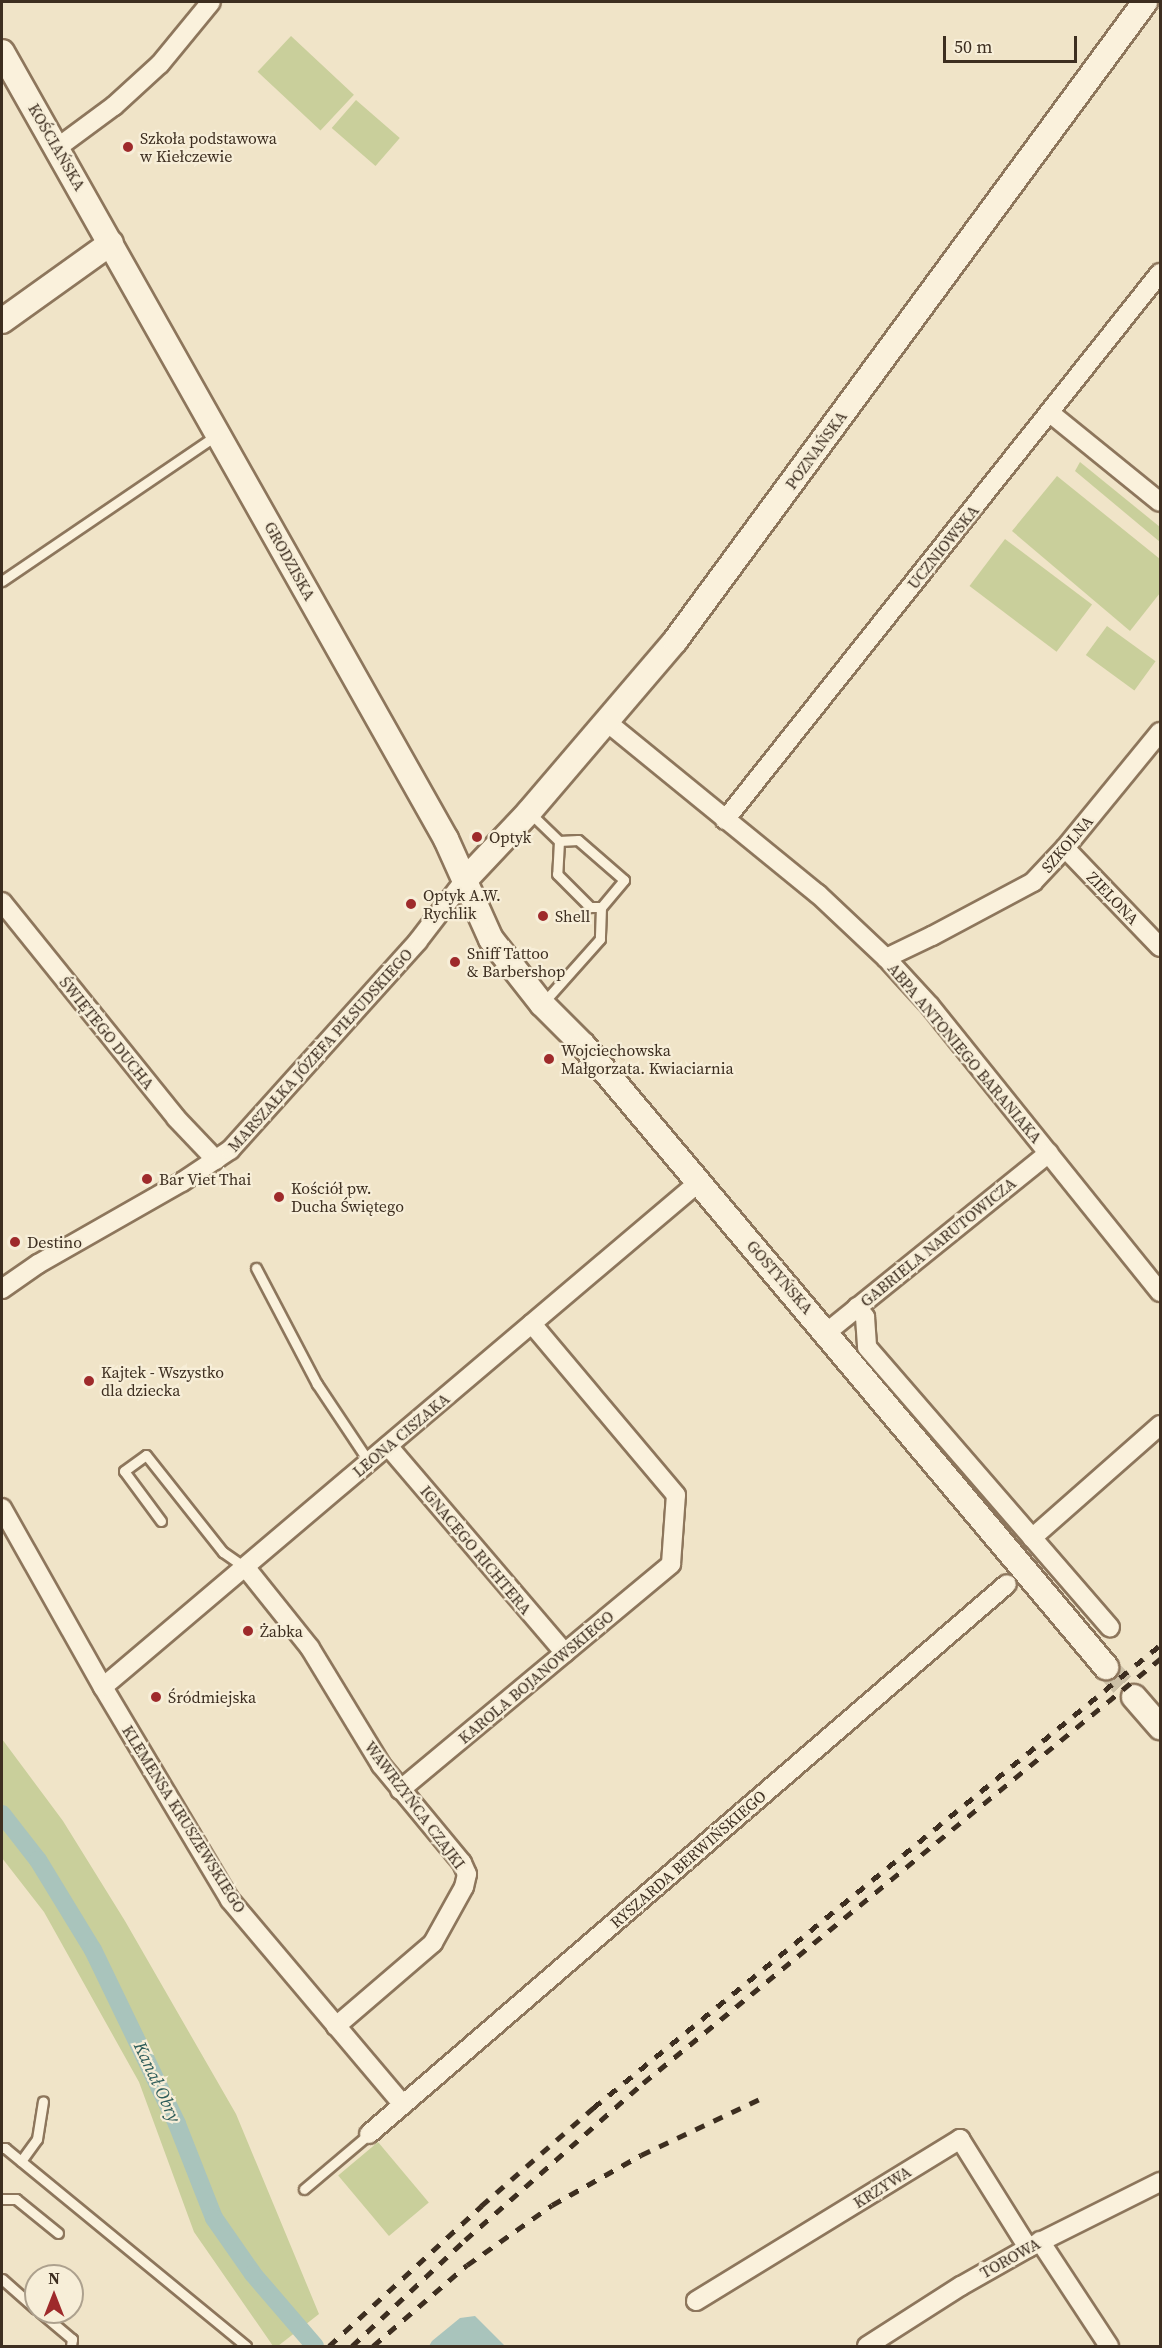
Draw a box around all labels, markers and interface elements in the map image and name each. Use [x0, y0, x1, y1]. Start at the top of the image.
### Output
scale bar [946, 24, 1080, 62]
text: 50 m [954, 34, 992, 59]
street label: KOŚCIAŃSKA [24, 100, 90, 194]
place label: Szkoła podstawowa w Kiełczewie [140, 128, 277, 166]
marker: Szkoła podstawowa w Kiełczewie [121, 140, 135, 154]
street label: POZNAŃSKA [781, 407, 851, 493]
street label: UCZNIOWSKA [903, 501, 983, 593]
street label: GRODZISKA [260, 518, 320, 604]
street label: SZKOLNA [1037, 812, 1097, 876]
place label: Optyk [489, 827, 531, 847]
marker: Optyk [470, 830, 484, 844]
street label: ZIELONA [1083, 867, 1143, 929]
place label: Optyk A.W. Rychlik [423, 885, 501, 923]
marker: Optyk A.W. Rychlik [404, 897, 418, 911]
place label: Shell [555, 906, 590, 926]
marker: Shell [536, 909, 550, 923]
place label: Sniff Tattoo & Barbershop [467, 943, 565, 981]
street label: MARSZAŁKA JÓZEFA PIŁSUDSKIEGO [224, 944, 416, 1156]
marker: Sniff Tattoo & Barbershop [448, 955, 462, 969]
street label: ABPA ANTONIEGO BARANIAKA [884, 959, 1046, 1147]
street label: ŚWIĘTEGO DUCHA [56, 973, 158, 1093]
place label: Wojciechowska Małgorzata. Kwiaciarnia [561, 1040, 734, 1078]
marker: Wojciechowska Małgorzata. Kwiaciarnia [542, 1052, 556, 1066]
place label: Bar Viet Thai [159, 1169, 252, 1189]
marker: Bar Viet Thai [140, 1172, 154, 1186]
street label: GABRIELA NARUTOWICZA [856, 1173, 1020, 1311]
place label: Kościół pw. Ducha Świętego [291, 1178, 404, 1216]
marker: Kościół pw. Ducha Świętego [272, 1190, 286, 1204]
place label: Destino [27, 1232, 82, 1252]
marker: Destino [8, 1235, 22, 1249]
street label: GOSTYŃSKA [743, 1236, 817, 1318]
place label: Kajtek - Wszystko dla dziecka [101, 1362, 224, 1400]
marker: Kajtek - Wszystko dla dziecka [82, 1374, 96, 1388]
street label: LEONA CISZAKA [349, 1389, 453, 1481]
street label: IGNACEGO RICHTERA [416, 1482, 536, 1618]
street label: KAROLA BOJANOWSKIEGO [454, 1606, 618, 1748]
place label: Żabka [260, 1621, 303, 1641]
marker: Żabka [241, 1624, 255, 1638]
place label: Śródmiejska [168, 1687, 256, 1707]
marker: Śródmiejska [149, 1690, 163, 1704]
street label: KLEMENSA KRUSZEWSKIEGO [118, 1722, 250, 1916]
street label: WAWRZYŃCA CZAJKI [361, 1737, 469, 1873]
street label: RYSZARDA BERWIŃSKIEGO [606, 1786, 770, 1932]
water label: Kanał Obry [129, 2038, 185, 2126]
street label: KRZYWA [850, 2162, 914, 2212]
street label: TOROWA [977, 2234, 1043, 2282]
north arrow [24, 2264, 84, 2324]
text: N [48, 2267, 60, 2289]

